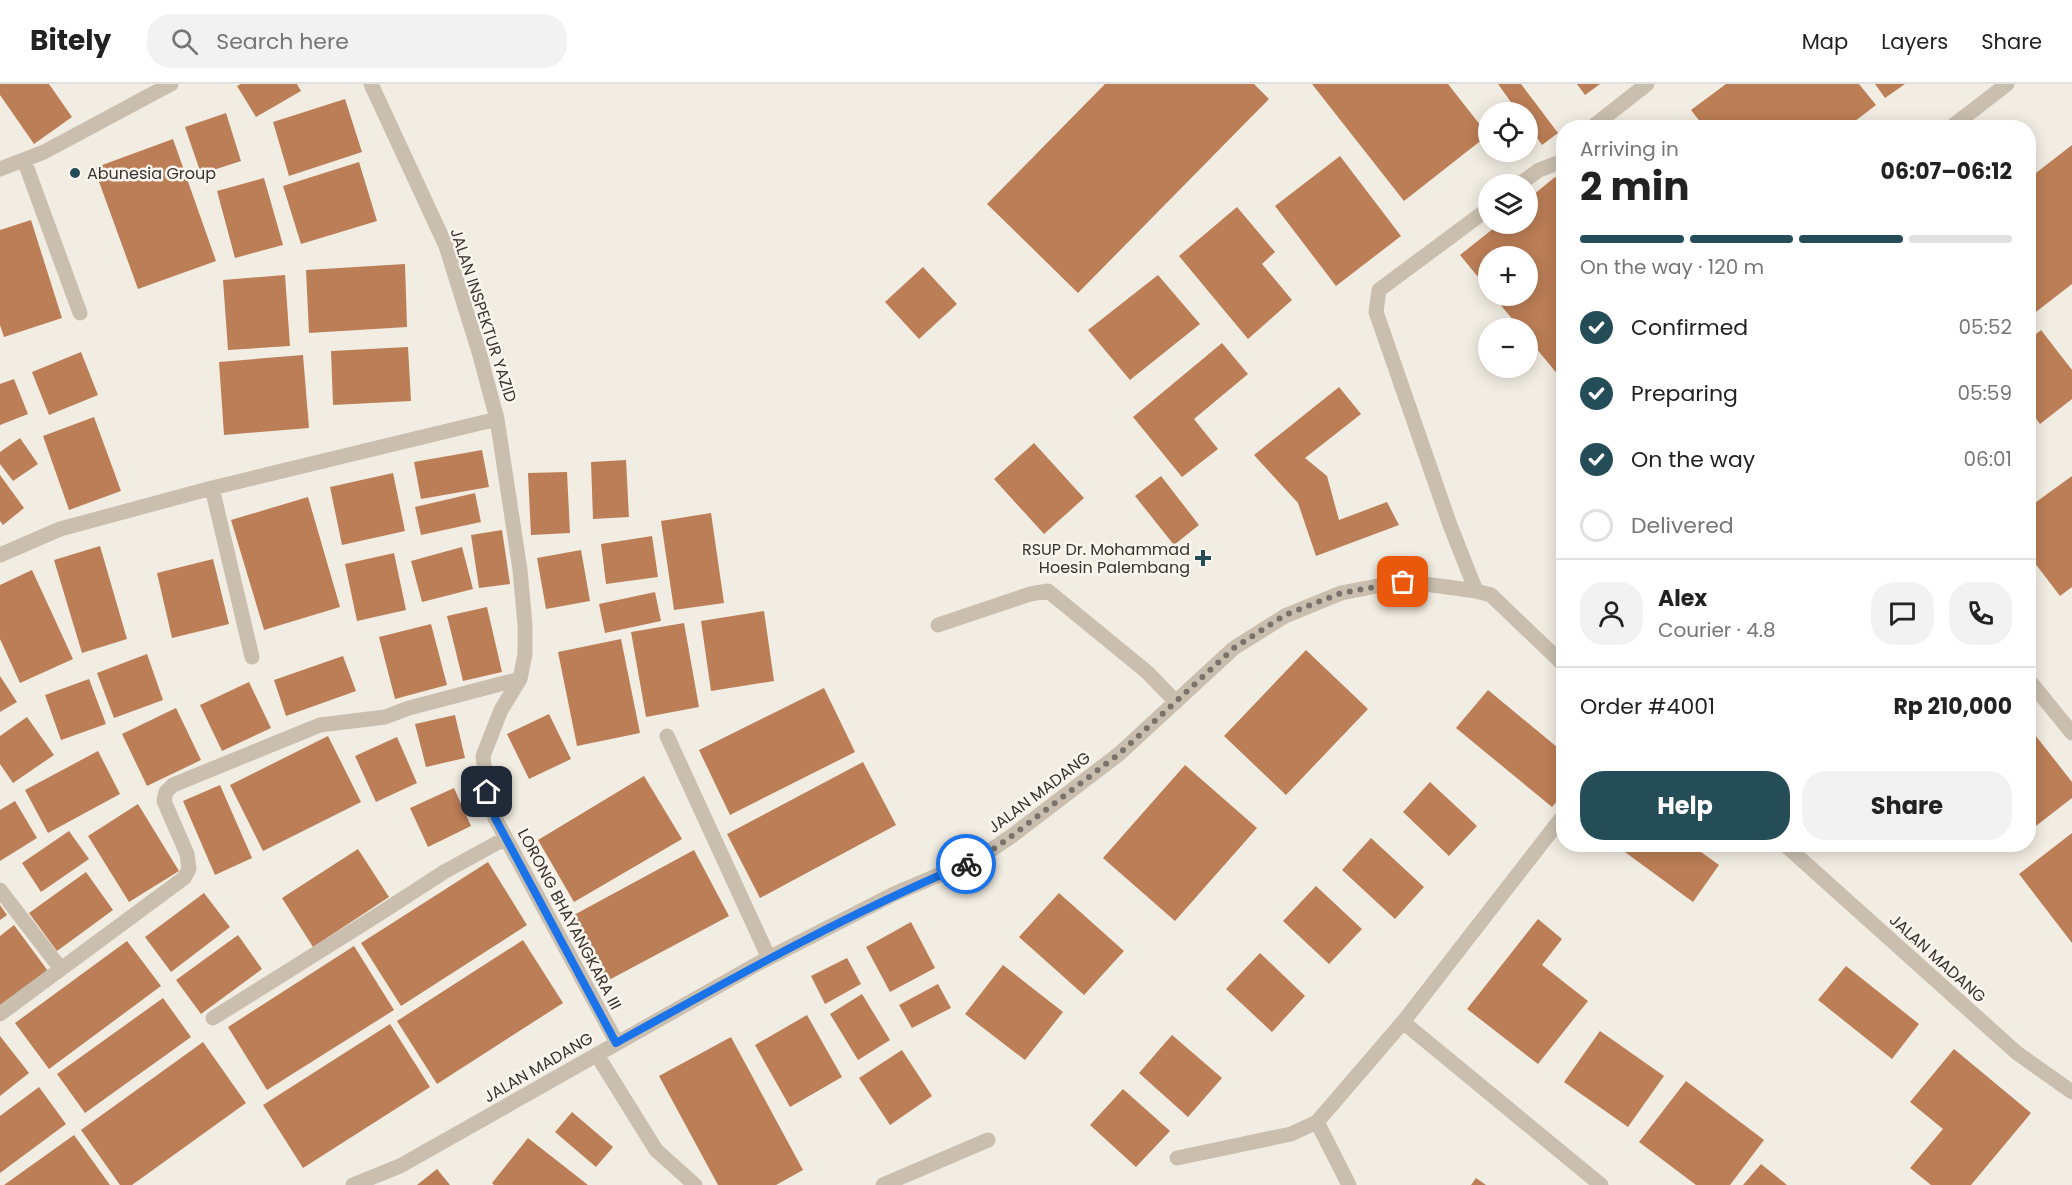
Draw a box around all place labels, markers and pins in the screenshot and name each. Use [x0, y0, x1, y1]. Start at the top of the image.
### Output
place label: Abunesia Group [87, 162, 216, 185]
marker: Abunesia Group [68, 166, 82, 180]
place label: RSUP Dr. Mohammad Hoesin Palembang [1022, 538, 1190, 579]
marker: RSUP Dr. Mohammad Hoesin Palembang [1194, 549, 1212, 567]
pin [1377, 556, 1428, 607]
pin [461, 766, 512, 817]

